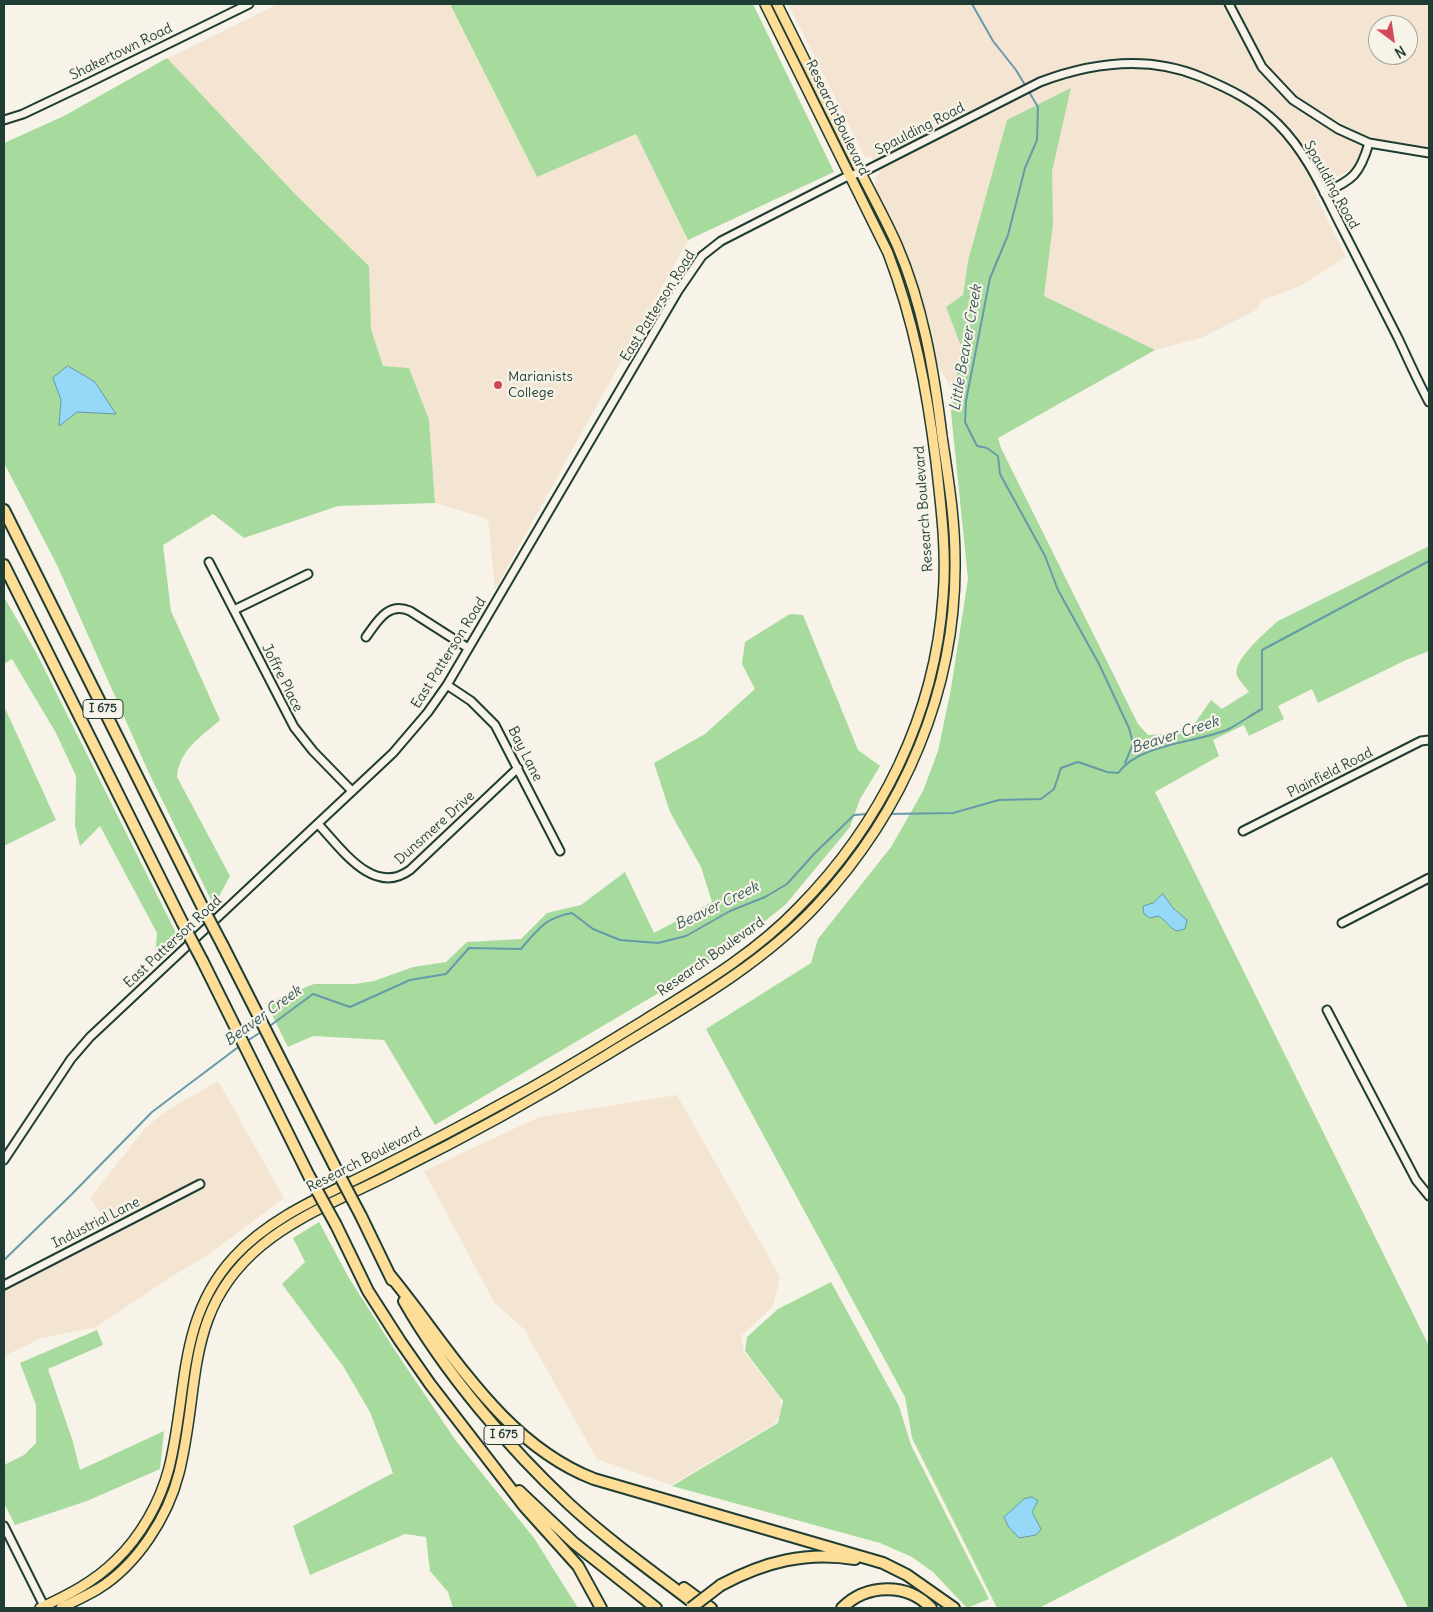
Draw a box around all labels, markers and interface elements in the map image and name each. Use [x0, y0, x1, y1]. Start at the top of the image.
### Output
north arrow [1368, 15, 1418, 65]
street label: Shakertown Road [67, 20, 175, 84]
text: N [1391, 42, 1409, 62]
street label: Research Boulevard [802, 57, 872, 179]
street label: Spaulding Road [872, 99, 968, 159]
street label: Spaulding Road [1300, 138, 1362, 232]
street label: East Patterson Road [617, 247, 699, 365]
water label: Little Beaver Creek [946, 284, 986, 412]
place label: Marianists College [508, 369, 573, 402]
marker: Marianists College [492, 379, 504, 391]
street label: Research Boulevard [911, 445, 937, 573]
street label: East Patterson Road [408, 594, 490, 712]
street label: Joffre Place [258, 641, 306, 715]
road number: I 675 [83, 700, 123, 719]
water label: Beaver Creek [1129, 712, 1221, 758]
street label: Bay Lane [504, 724, 546, 784]
street label: Plainfield Road [1285, 744, 1375, 802]
street label: Dunsmere Drive [392, 788, 478, 868]
water label: Beaver Creek [672, 878, 762, 934]
street label: East Patterson Road [121, 892, 225, 992]
street label: Research Boulevard [654, 914, 768, 1000]
water label: Beaver Creek [221, 982, 305, 1050]
street label: Research Boulevard [304, 1124, 424, 1196]
street label: Industrial Lane [49, 1194, 143, 1252]
road number: I 675 [484, 1426, 524, 1444]

